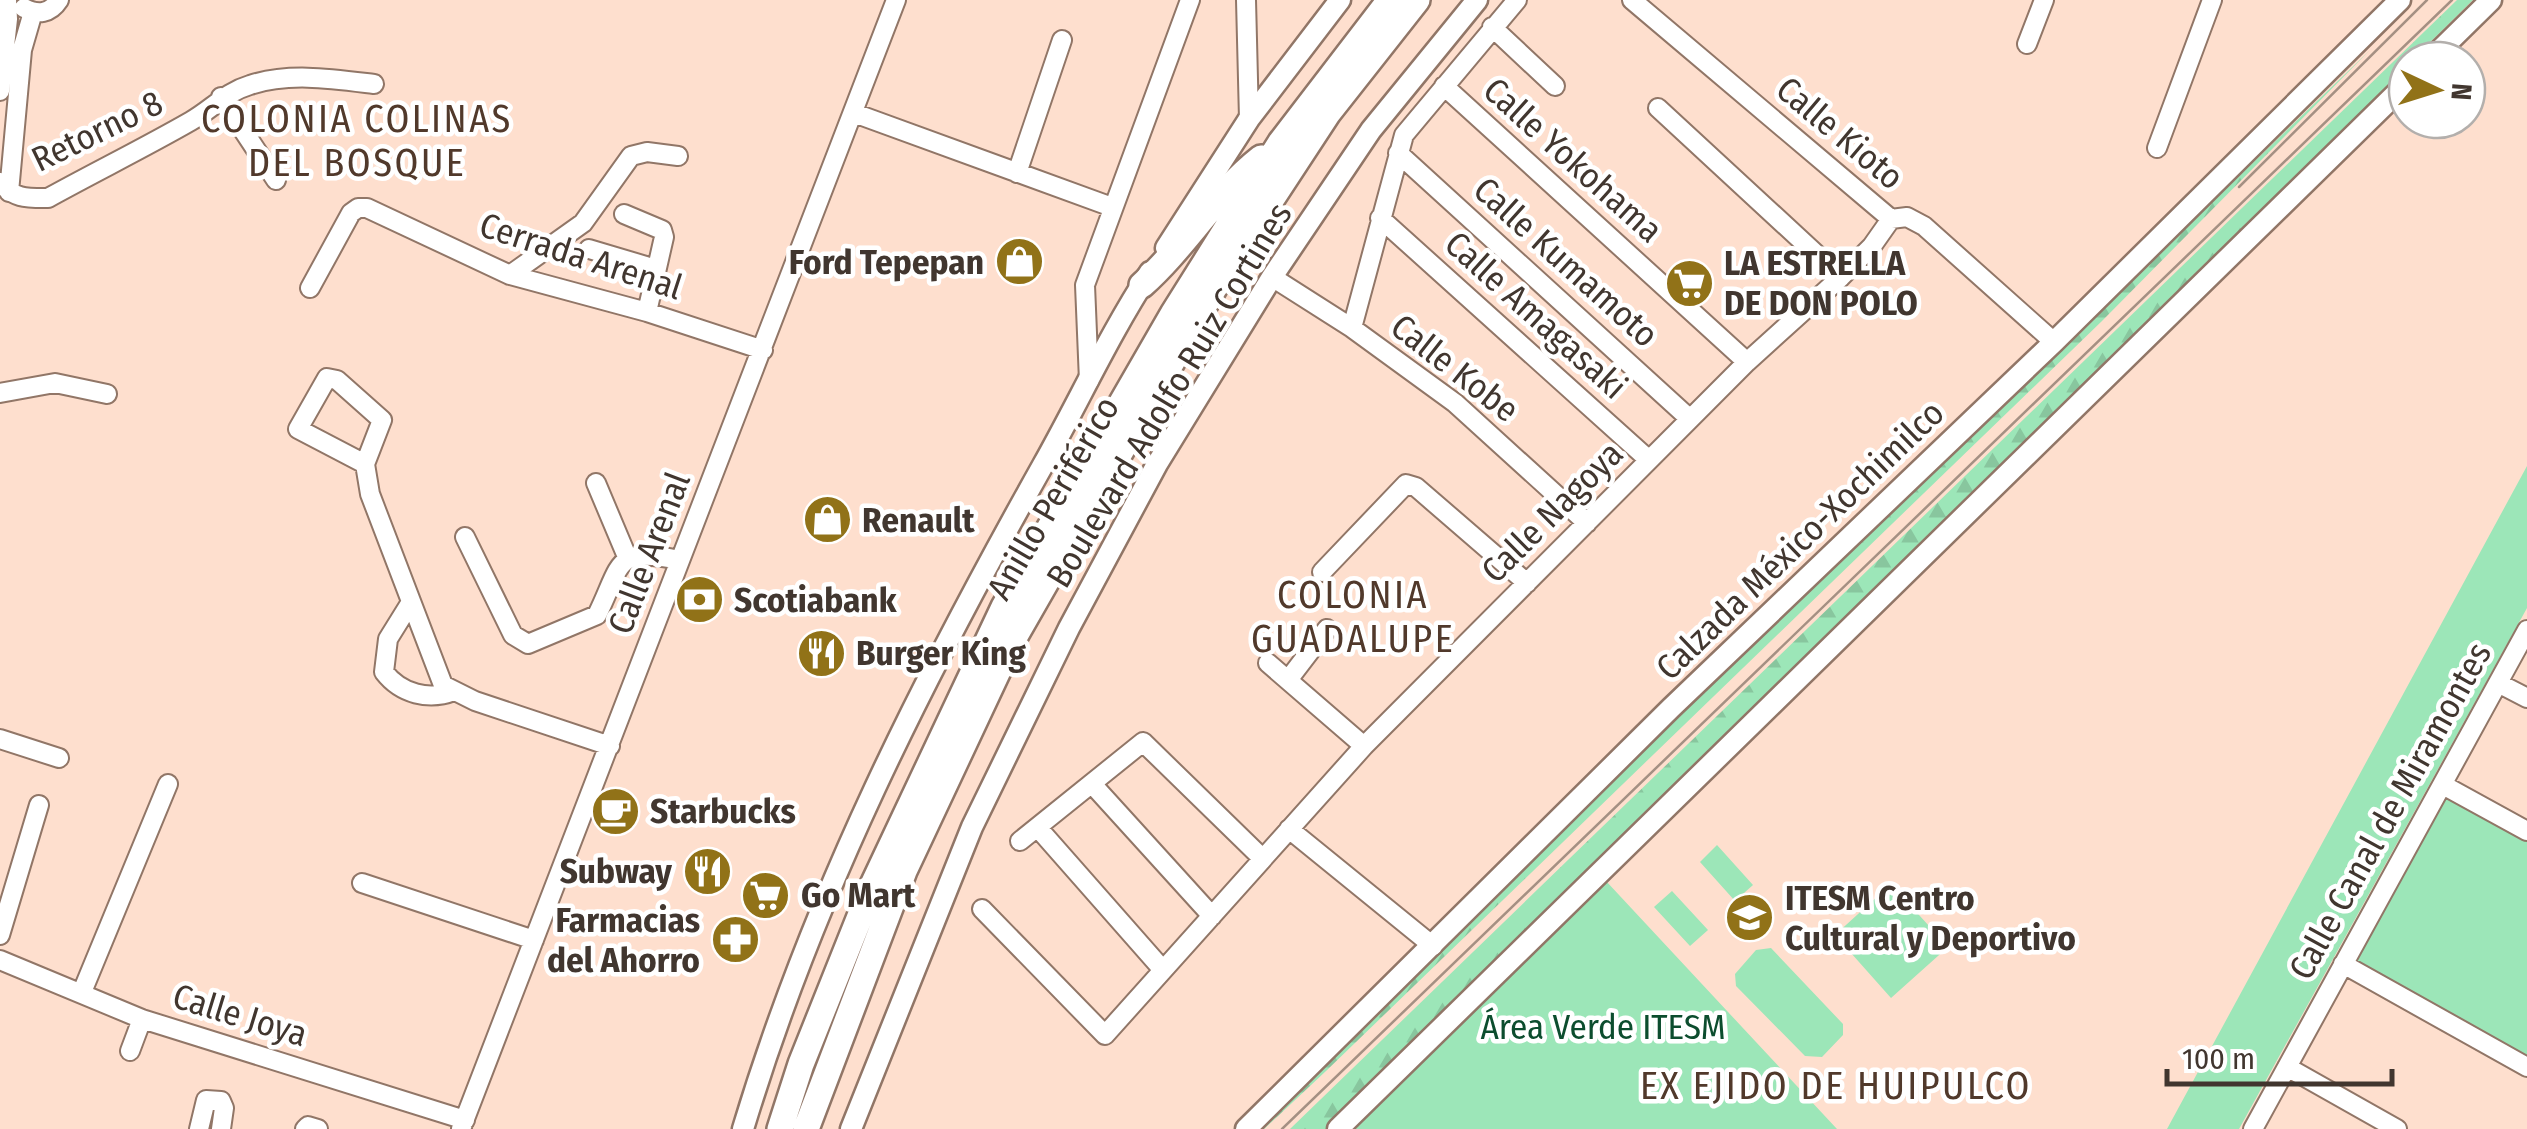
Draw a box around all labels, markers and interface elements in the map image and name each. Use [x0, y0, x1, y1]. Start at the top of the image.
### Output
north arrow [2387, 40, 2487, 140]
street label: Calle Kioto [1768, 68, 1912, 198]
street label: Calle Yokohama [1475, 69, 1671, 251]
street label: Retorno 8 [25, 81, 169, 181]
text: N [2444, 82, 2478, 101]
district label: COLONIA COLINAS DEL BOSQUE [201, 96, 513, 186]
street label: Calle Kumamoto [1465, 168, 1667, 356]
street label: Boulevard Adolfo Ruiz Cortines [1037, 195, 1301, 595]
street label: Cerrada Arenal [474, 204, 688, 308]
street label: Calle Amagasaki [1437, 222, 1635, 408]
shop icon: Ford Tepepan [993, 236, 1045, 288]
place label: Ford Tepepan [789, 241, 984, 283]
place label: LA ESTRELLA DE DON POLO [1724, 242, 1918, 324]
supermarket icon: LA ESTRELLA DE DON POLO [1663, 257, 1715, 309]
street label: Calle Kobe [1383, 305, 1527, 431]
street label: Anillo Periférico [978, 389, 1128, 607]
street label: Calzada México-Xochimilco [1647, 392, 1953, 688]
street label: Calle Nagoya [1473, 433, 1631, 591]
street label: Calle Arenal [599, 466, 699, 640]
shop icon: Renault [801, 494, 853, 546]
place label: Renault [862, 499, 975, 541]
district label: COLONIA GUADALUPE [1251, 572, 1455, 662]
bank icon: Scotiabank [673, 574, 725, 626]
place label: Scotiabank [734, 579, 898, 621]
restaurant icon: Burger King [795, 627, 847, 679]
place label: Burger King [856, 632, 1026, 674]
street label: Calle Canal de Miramontes [2280, 635, 2500, 987]
cafe icon: Starbucks [589, 785, 641, 837]
place label: Starbucks [650, 790, 796, 832]
restaurant icon: Subway [681, 845, 733, 897]
place label: Subway [560, 850, 672, 892]
supermarket icon: Go Mart [740, 869, 792, 921]
place label: Go Mart [801, 874, 916, 916]
place label: ITESM Centro Cultural y Deportivo [1785, 877, 2076, 959]
school or university icon: ITESM Centro Cultural y Deportivo [1724, 892, 1776, 944]
place label: Farmacias del Ahorro [547, 899, 700, 981]
pharmacy icon: Farmacias del Ahorro [709, 914, 761, 966]
street label: Calle Joya [168, 975, 312, 1055]
park label: Área Verde ITESM [1480, 1006, 1726, 1048]
scale bar [2167, 1024, 2392, 1086]
text: 100 m [2182, 1041, 2255, 1077]
district label: EX EJIDO DE HUIPULCO [1640, 1063, 2032, 1109]

